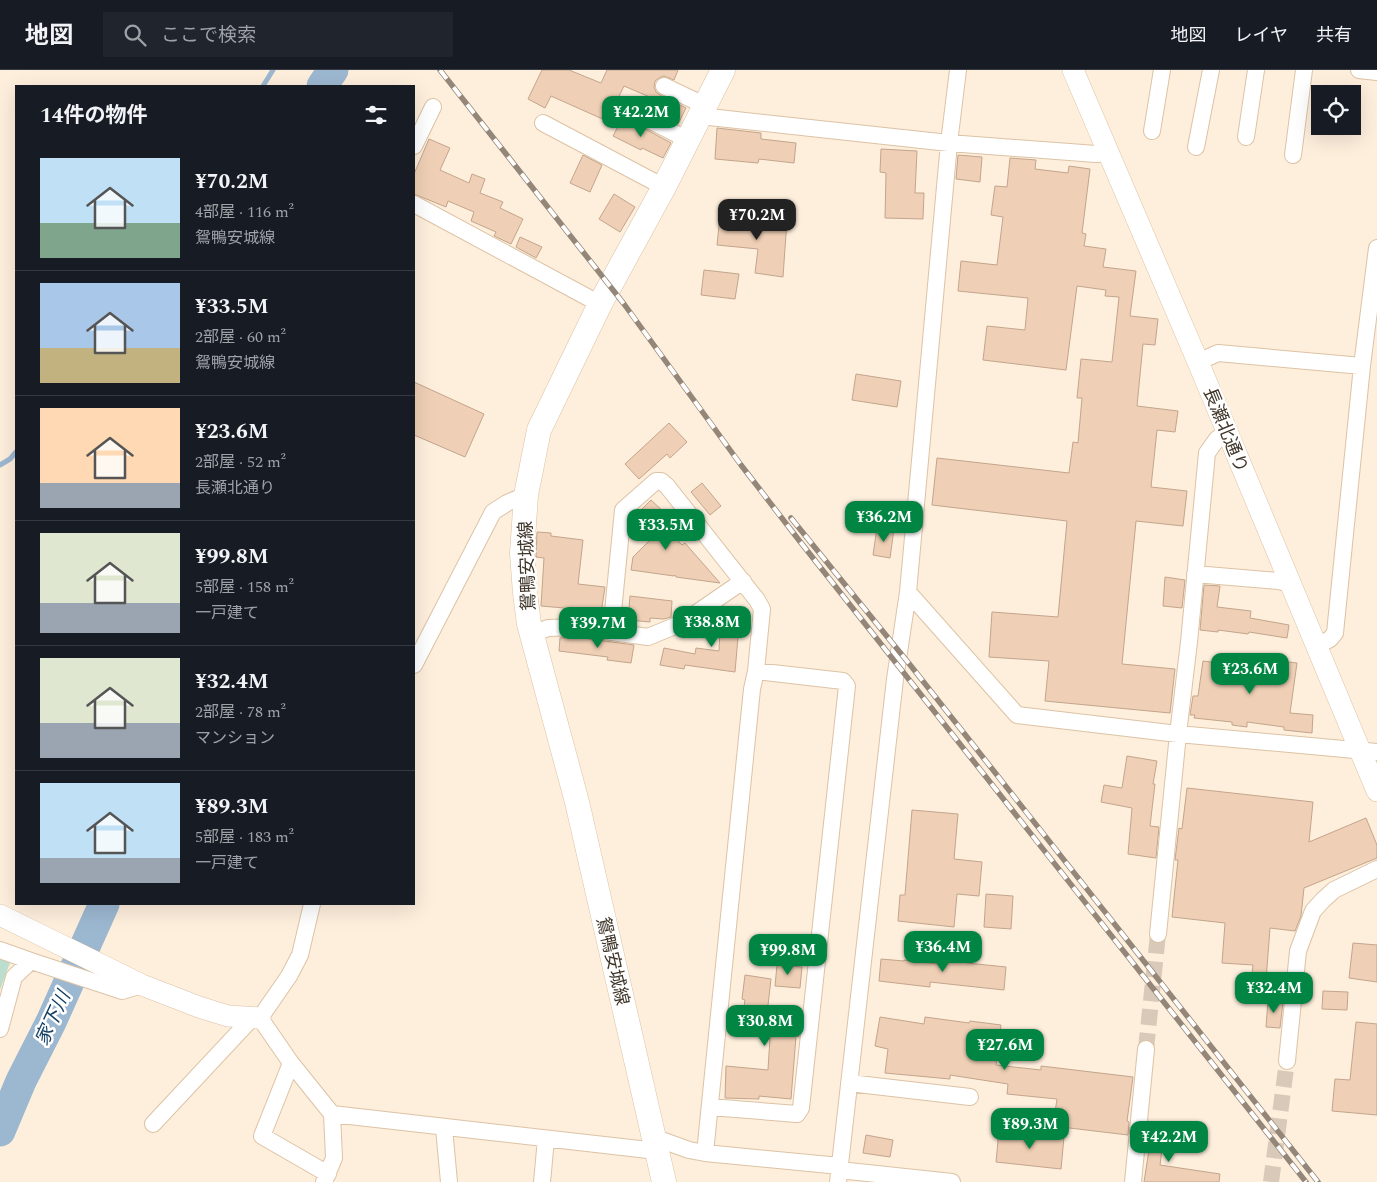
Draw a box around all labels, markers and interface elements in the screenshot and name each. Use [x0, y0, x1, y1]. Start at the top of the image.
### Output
search box [103, 12, 453, 57]
text: 地図 [25, 18, 73, 54]
icon: search [121, 21, 149, 49]
text: ここで検索 [161, 21, 256, 50]
text: 地図 [1171, 22, 1207, 49]
text: レイヤ [1235, 22, 1288, 49]
text: 共有 [1316, 22, 1352, 49]
map controls [1311, 85, 1361, 135]
button: locate [1311, 85, 1361, 135]
pin: ¥42.2M [600, 96, 682, 138]
text: 14件の物件 [40, 100, 148, 132]
text: ¥42.2M [613, 100, 669, 124]
icon: filters [362, 101, 390, 129]
text: ¥70.2M [195, 166, 269, 198]
icon: home [80, 178, 140, 238]
pin: ¥70.2M [716, 198, 798, 241]
text: 4部屋 · 116 m² [195, 200, 294, 224]
text: ¥70.2M [729, 203, 785, 227]
text: 鴛鴨安城線 [195, 226, 275, 250]
text: ¥33.5M [195, 291, 269, 323]
icon: home [80, 303, 140, 363]
text: 2部屋 · 60 m² [195, 325, 286, 349]
text: 鴛鴨安城線 [195, 351, 275, 375]
street label: 長瀬北通り [1196, 383, 1255, 477]
text: ¥23.6M [195, 416, 269, 448]
icon: home [80, 428, 140, 488]
text: 2部屋 · 52 m² [195, 450, 286, 474]
text: 長瀬北通り [195, 476, 275, 500]
pin: ¥36.2M [843, 500, 925, 543]
text: ¥36.2M [856, 505, 912, 529]
pin: ¥33.5M [625, 508, 707, 551]
text: ¥33.5M [638, 513, 694, 537]
street label: 鴛鴨安城線 [512, 521, 543, 611]
text: ¥99.8M [195, 541, 269, 573]
icon: home [80, 553, 140, 613]
text: 5部屋 · 158 m² [195, 575, 294, 599]
text: 一戸建て [195, 601, 259, 625]
pin: ¥39.7M [557, 606, 639, 649]
pin: ¥38.8M [671, 606, 753, 648]
text: ¥38.8M [684, 610, 740, 634]
text: ¥39.7M [570, 611, 626, 635]
pin: ¥23.6M [1209, 652, 1291, 695]
text: ¥23.6M [1222, 657, 1278, 681]
text: ¥32.4M [195, 666, 269, 698]
icon: home [80, 678, 140, 738]
text: 2部屋 · 78 m² [195, 700, 286, 724]
text: マンション [195, 726, 275, 750]
text: ¥89.3M [195, 791, 269, 823]
icon: home [80, 803, 140, 863]
text: 5部屋 · 183 m² [195, 825, 294, 849]
text: 一戸建て [195, 851, 259, 875]
street label: 鴛鴨安城線 [589, 914, 636, 1008]
pin: ¥36.4M [902, 930, 984, 973]
pin: ¥99.8M [747, 934, 829, 976]
text: ¥36.4M [915, 935, 971, 959]
text: ¥99.8M [760, 938, 816, 962]
pin: ¥32.4M [1233, 972, 1315, 1014]
text: ¥32.4M [1246, 976, 1302, 1000]
water label: 家下川 [28, 985, 79, 1051]
pin: ¥30.8M [724, 1004, 806, 1047]
text: ¥30.8M [737, 1009, 793, 1033]
pin: ¥27.6M [964, 1028, 1046, 1071]
text: ¥27.6M [977, 1033, 1033, 1057]
pin: ¥89.3M [989, 1108, 1071, 1150]
text: ¥89.3M [1002, 1112, 1058, 1136]
pin: ¥42.2M [1128, 1120, 1210, 1163]
text: ¥42.2M [1141, 1125, 1197, 1149]

